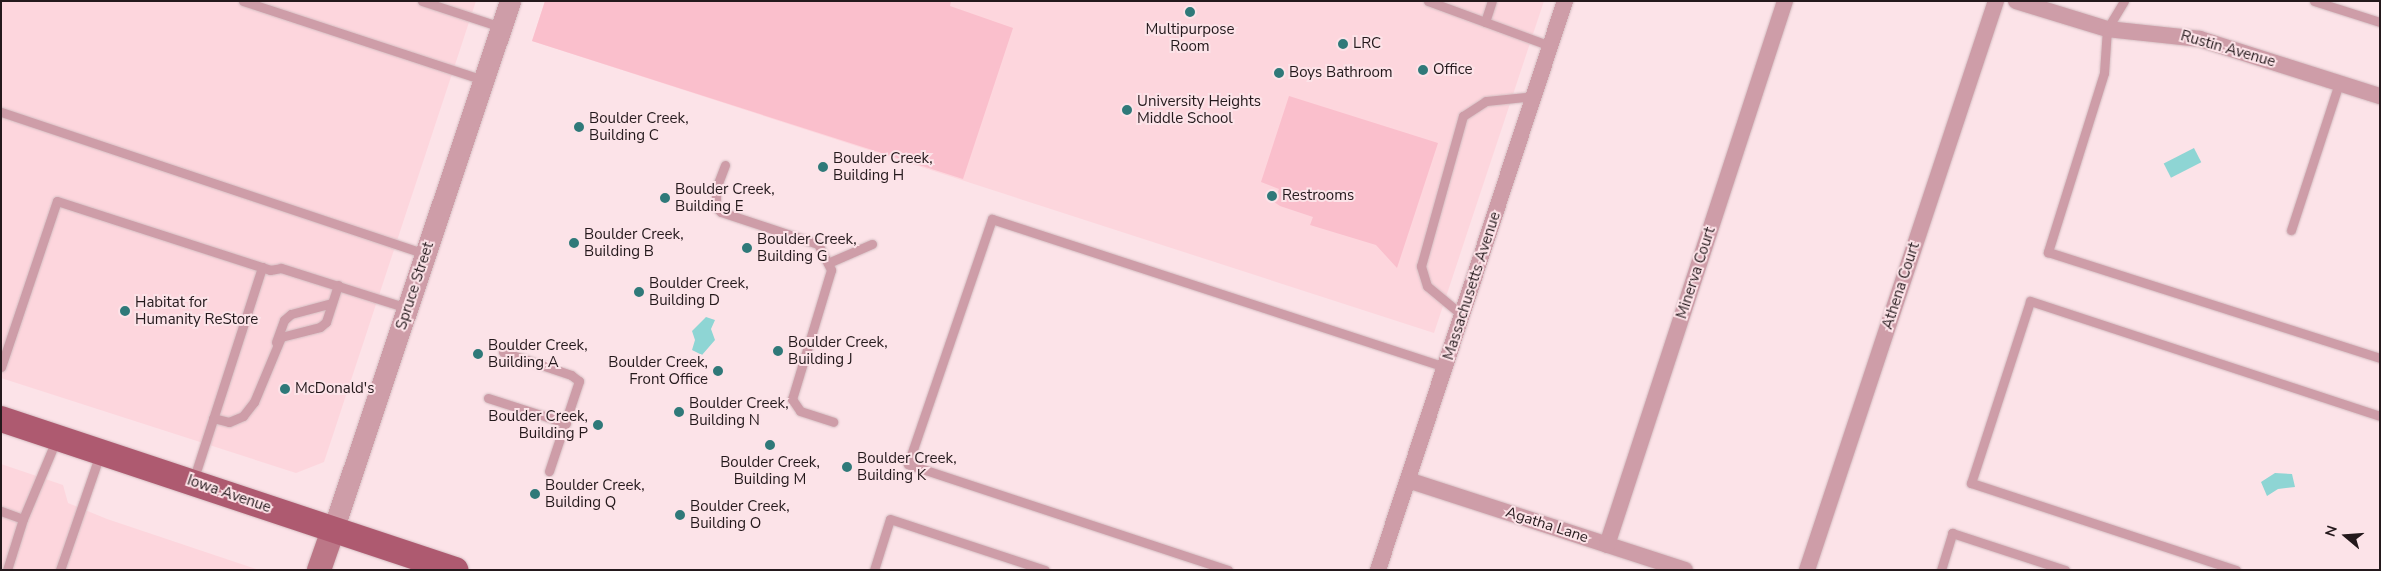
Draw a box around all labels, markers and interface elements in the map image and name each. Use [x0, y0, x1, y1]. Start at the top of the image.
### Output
marker: Multipurpose Room [1184, 6, 1196, 18]
place label: Multipurpose Room [1145, 20, 1235, 55]
street label: Rustin Avenue [2179, 27, 2277, 71]
place label: LRC [1353, 35, 1381, 53]
marker: LRC [1337, 38, 1349, 50]
place label: Office [1433, 61, 1472, 79]
place label: Boys Bathroom [1289, 64, 1393, 82]
marker: Office [1417, 64, 1429, 76]
marker: Boys Bathroom [1273, 67, 1285, 79]
place label: University Heights Middle School [1137, 92, 1261, 127]
marker: University Heights Middle School [1121, 104, 1133, 116]
place label: Boulder Creek, Building C [589, 109, 689, 144]
marker: Boulder Creek, Building C [573, 121, 585, 133]
place label: Boulder Creek, Building H [833, 149, 933, 184]
marker: Boulder Creek, Building H [817, 161, 829, 173]
place label: Boulder Creek, Building E [675, 180, 775, 215]
place label: Restrooms [1282, 187, 1354, 205]
marker: Restrooms [1266, 190, 1278, 202]
marker: Boulder Creek, Building E [659, 192, 671, 204]
street label: Massachusetts Avenue [1440, 210, 1504, 362]
place label: Boulder Creek, Building B [584, 225, 684, 260]
street label: Minerva Court [1673, 225, 1719, 321]
place label: Boulder Creek, Building G [757, 230, 857, 265]
marker: Boulder Creek, Building B [568, 237, 580, 249]
street label: Spruce Street [392, 240, 438, 332]
street label: Athena Court [1879, 240, 1923, 332]
marker: Boulder Creek, Building G [741, 242, 753, 254]
place label: Boulder Creek, Building D [649, 274, 749, 309]
marker: Boulder Creek, Building D [633, 286, 645, 298]
place label: Habitat for Humanity ReStore [135, 293, 258, 328]
marker: Habitat for Humanity ReStore [119, 305, 131, 317]
place label: Boulder Creek, Building J [788, 333, 888, 368]
place label: Boulder Creek, Building A [488, 336, 588, 371]
marker: Boulder Creek, Building J [772, 345, 784, 357]
marker: Boulder Creek, Building A [472, 348, 484, 360]
place label: Boulder Creek, Front Office [608, 353, 708, 388]
marker: Boulder Creek, Front Office [712, 365, 724, 377]
place label: McDonald's [295, 380, 374, 398]
marker: McDonald's [279, 383, 291, 395]
place label: Boulder Creek, Building N [689, 394, 789, 429]
marker: Boulder Creek, Building N [673, 406, 685, 418]
place label: Boulder Creek, Building P [488, 407, 588, 442]
marker: Boulder Creek, Building P [592, 419, 604, 431]
marker: Boulder Creek, Building M [764, 439, 776, 451]
place label: Boulder Creek, Building K [857, 449, 957, 484]
place label: Boulder Creek, Building M [720, 453, 820, 488]
marker: Boulder Creek, Building K [841, 461, 853, 473]
street label: Iowa Avenue [185, 471, 273, 517]
place label: Boulder Creek, Building Q [545, 476, 645, 511]
marker: Boulder Creek, Building Q [529, 488, 541, 500]
place label: Boulder Creek, Building O [690, 497, 790, 532]
street label: Agatha Lane [1503, 503, 1591, 547]
marker: Boulder Creek, Building O [674, 509, 686, 521]
north arrow [2321, 511, 2371, 561]
text: N [2321, 523, 2342, 539]

